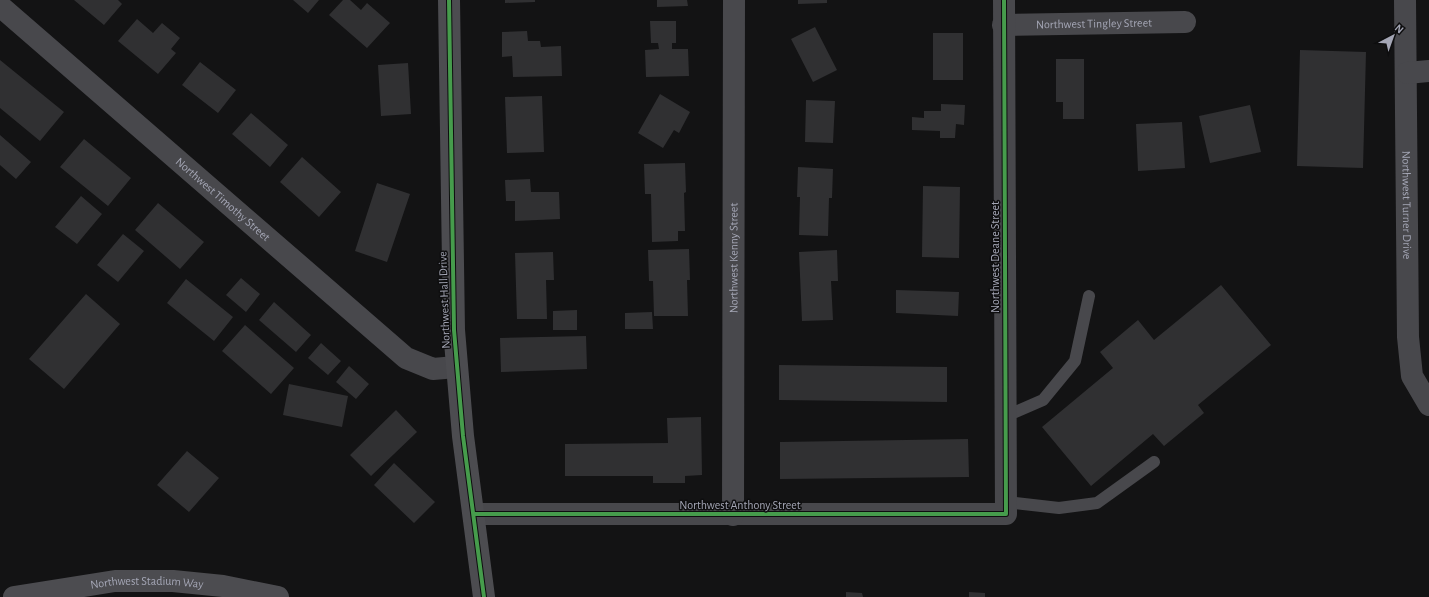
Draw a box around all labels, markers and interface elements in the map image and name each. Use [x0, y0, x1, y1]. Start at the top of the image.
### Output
north arrow [1373, 16, 1413, 56]
street label: Northwest Tingley Street [1036, 17, 1152, 30]
text: N [1393, 22, 1406, 35]
street label: Northwest Turner Drive [1400, 151, 1413, 259]
street label: Northwest Timothy Street [173, 155, 273, 243]
street label: Northwest Deane Street [989, 201, 1001, 313]
street label: Northwest Kenny Street [727, 203, 741, 313]
street label: Northwest Hall Drive [436, 251, 452, 349]
street label: Northwest Anthony Street [679, 499, 801, 512]
street label: Northwest Stadium Way [89, 575, 204, 591]

